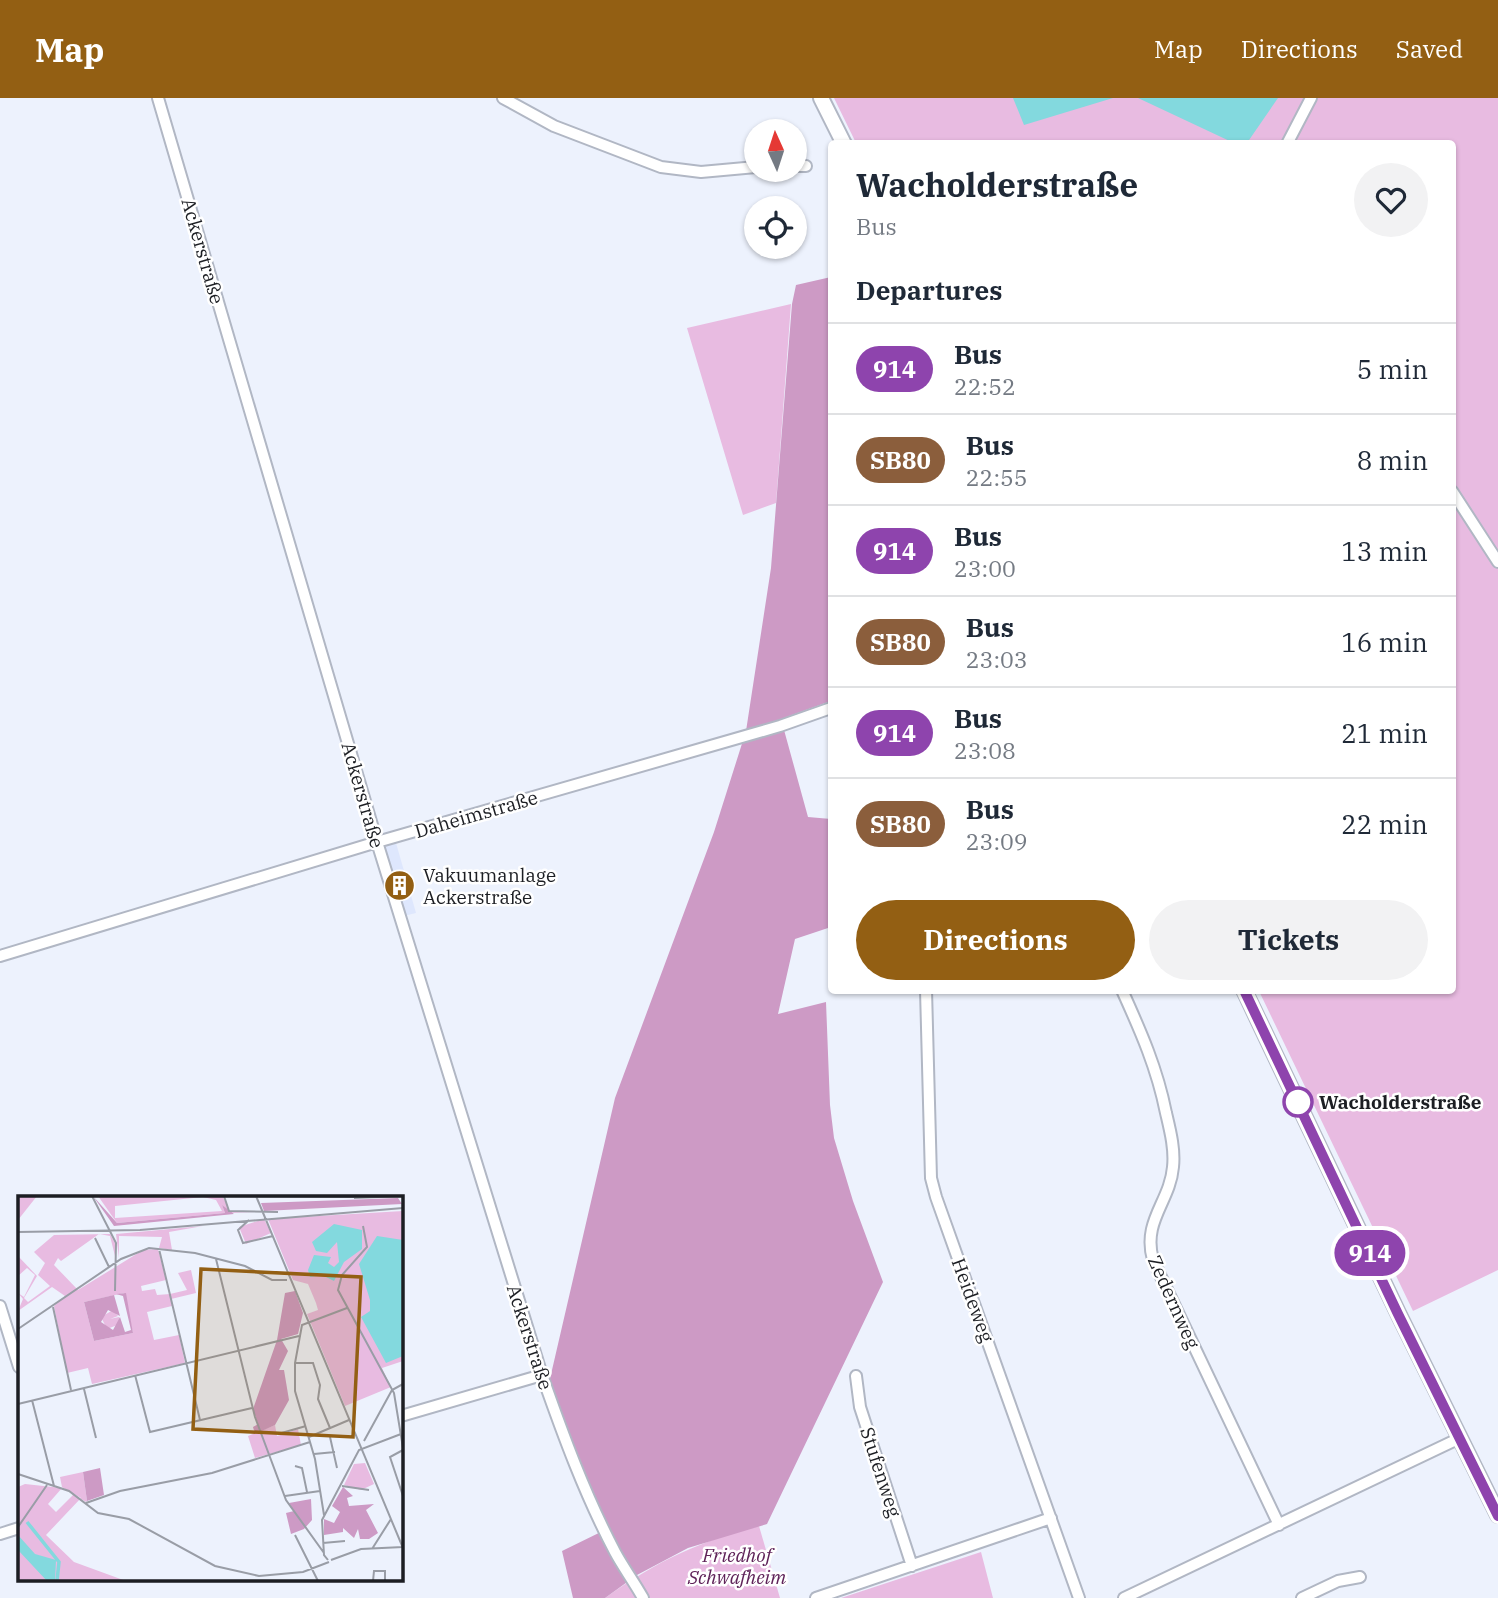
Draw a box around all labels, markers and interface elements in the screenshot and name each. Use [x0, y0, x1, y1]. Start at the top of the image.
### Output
text: Map [35, 28, 104, 71]
text: Map [1154, 33, 1203, 65]
text: Directions [1241, 33, 1358, 65]
text: Saved [1396, 33, 1463, 65]
north arrow [744, 119, 807, 182]
map controls [744, 119, 807, 259]
text: Wacholderstraße [856, 163, 1138, 206]
button: heart [1354, 163, 1428, 237]
street label: Ackerstraße [176, 195, 230, 307]
button: locate [744, 196, 807, 259]
text: Bus [856, 211, 897, 241]
text: Departures [856, 273, 1002, 307]
text: Bus [954, 337, 1002, 371]
text: 5 min [1357, 352, 1428, 386]
text: 914 [873, 353, 916, 385]
text: 22:52 [954, 371, 1016, 401]
text: Bus [966, 428, 1014, 462]
text: 8 min [1357, 443, 1428, 477]
text: SB80 [870, 444, 931, 476]
text: 22:55 [966, 462, 1028, 492]
text: Bus [954, 519, 1002, 553]
text: 13 min [1341, 534, 1428, 568]
text: 914 [873, 535, 916, 567]
text: 23:00 [954, 553, 1016, 583]
text: Bus [966, 610, 1014, 644]
text: 16 min [1341, 625, 1428, 659]
text: SB80 [870, 626, 931, 658]
text: 23:03 [966, 644, 1028, 674]
text: Bus [954, 701, 1002, 735]
text: 21 min [1341, 716, 1428, 750]
text: 914 [873, 717, 916, 749]
text: 23:08 [954, 735, 1016, 765]
street label: Ackerstraße [336, 739, 390, 851]
street label: Daheimstraße [412, 785, 540, 843]
text: Bus [966, 792, 1014, 826]
text: 22 min [1341, 807, 1428, 841]
text: SB80 [870, 808, 931, 840]
text: 23:09 [966, 826, 1028, 856]
place label: Vakuumanlage Ackerstraße [423, 863, 556, 909]
building icon: Vakuumanlage Ackerstraße [383, 869, 417, 903]
button: Directions [856, 900, 1135, 980]
button: Tickets [1149, 900, 1428, 980]
marker: Wacholderstraße [1283, 1087, 1313, 1117]
place label: Wacholderstraße [1319, 1090, 1482, 1114]
inset map [18, 1196, 402, 1580]
line badge: 914 [1330, 1230, 1410, 1276]
text: 914 [1348, 1237, 1392, 1269]
street label: Zedernweg [1143, 1252, 1205, 1353]
street label: Heideweg [947, 1255, 1000, 1346]
street label: Ackerstraße [502, 1281, 558, 1393]
street label: Stufenweg [855, 1424, 907, 1521]
park label: Friedhof Schwafheim [687, 1543, 786, 1589]

